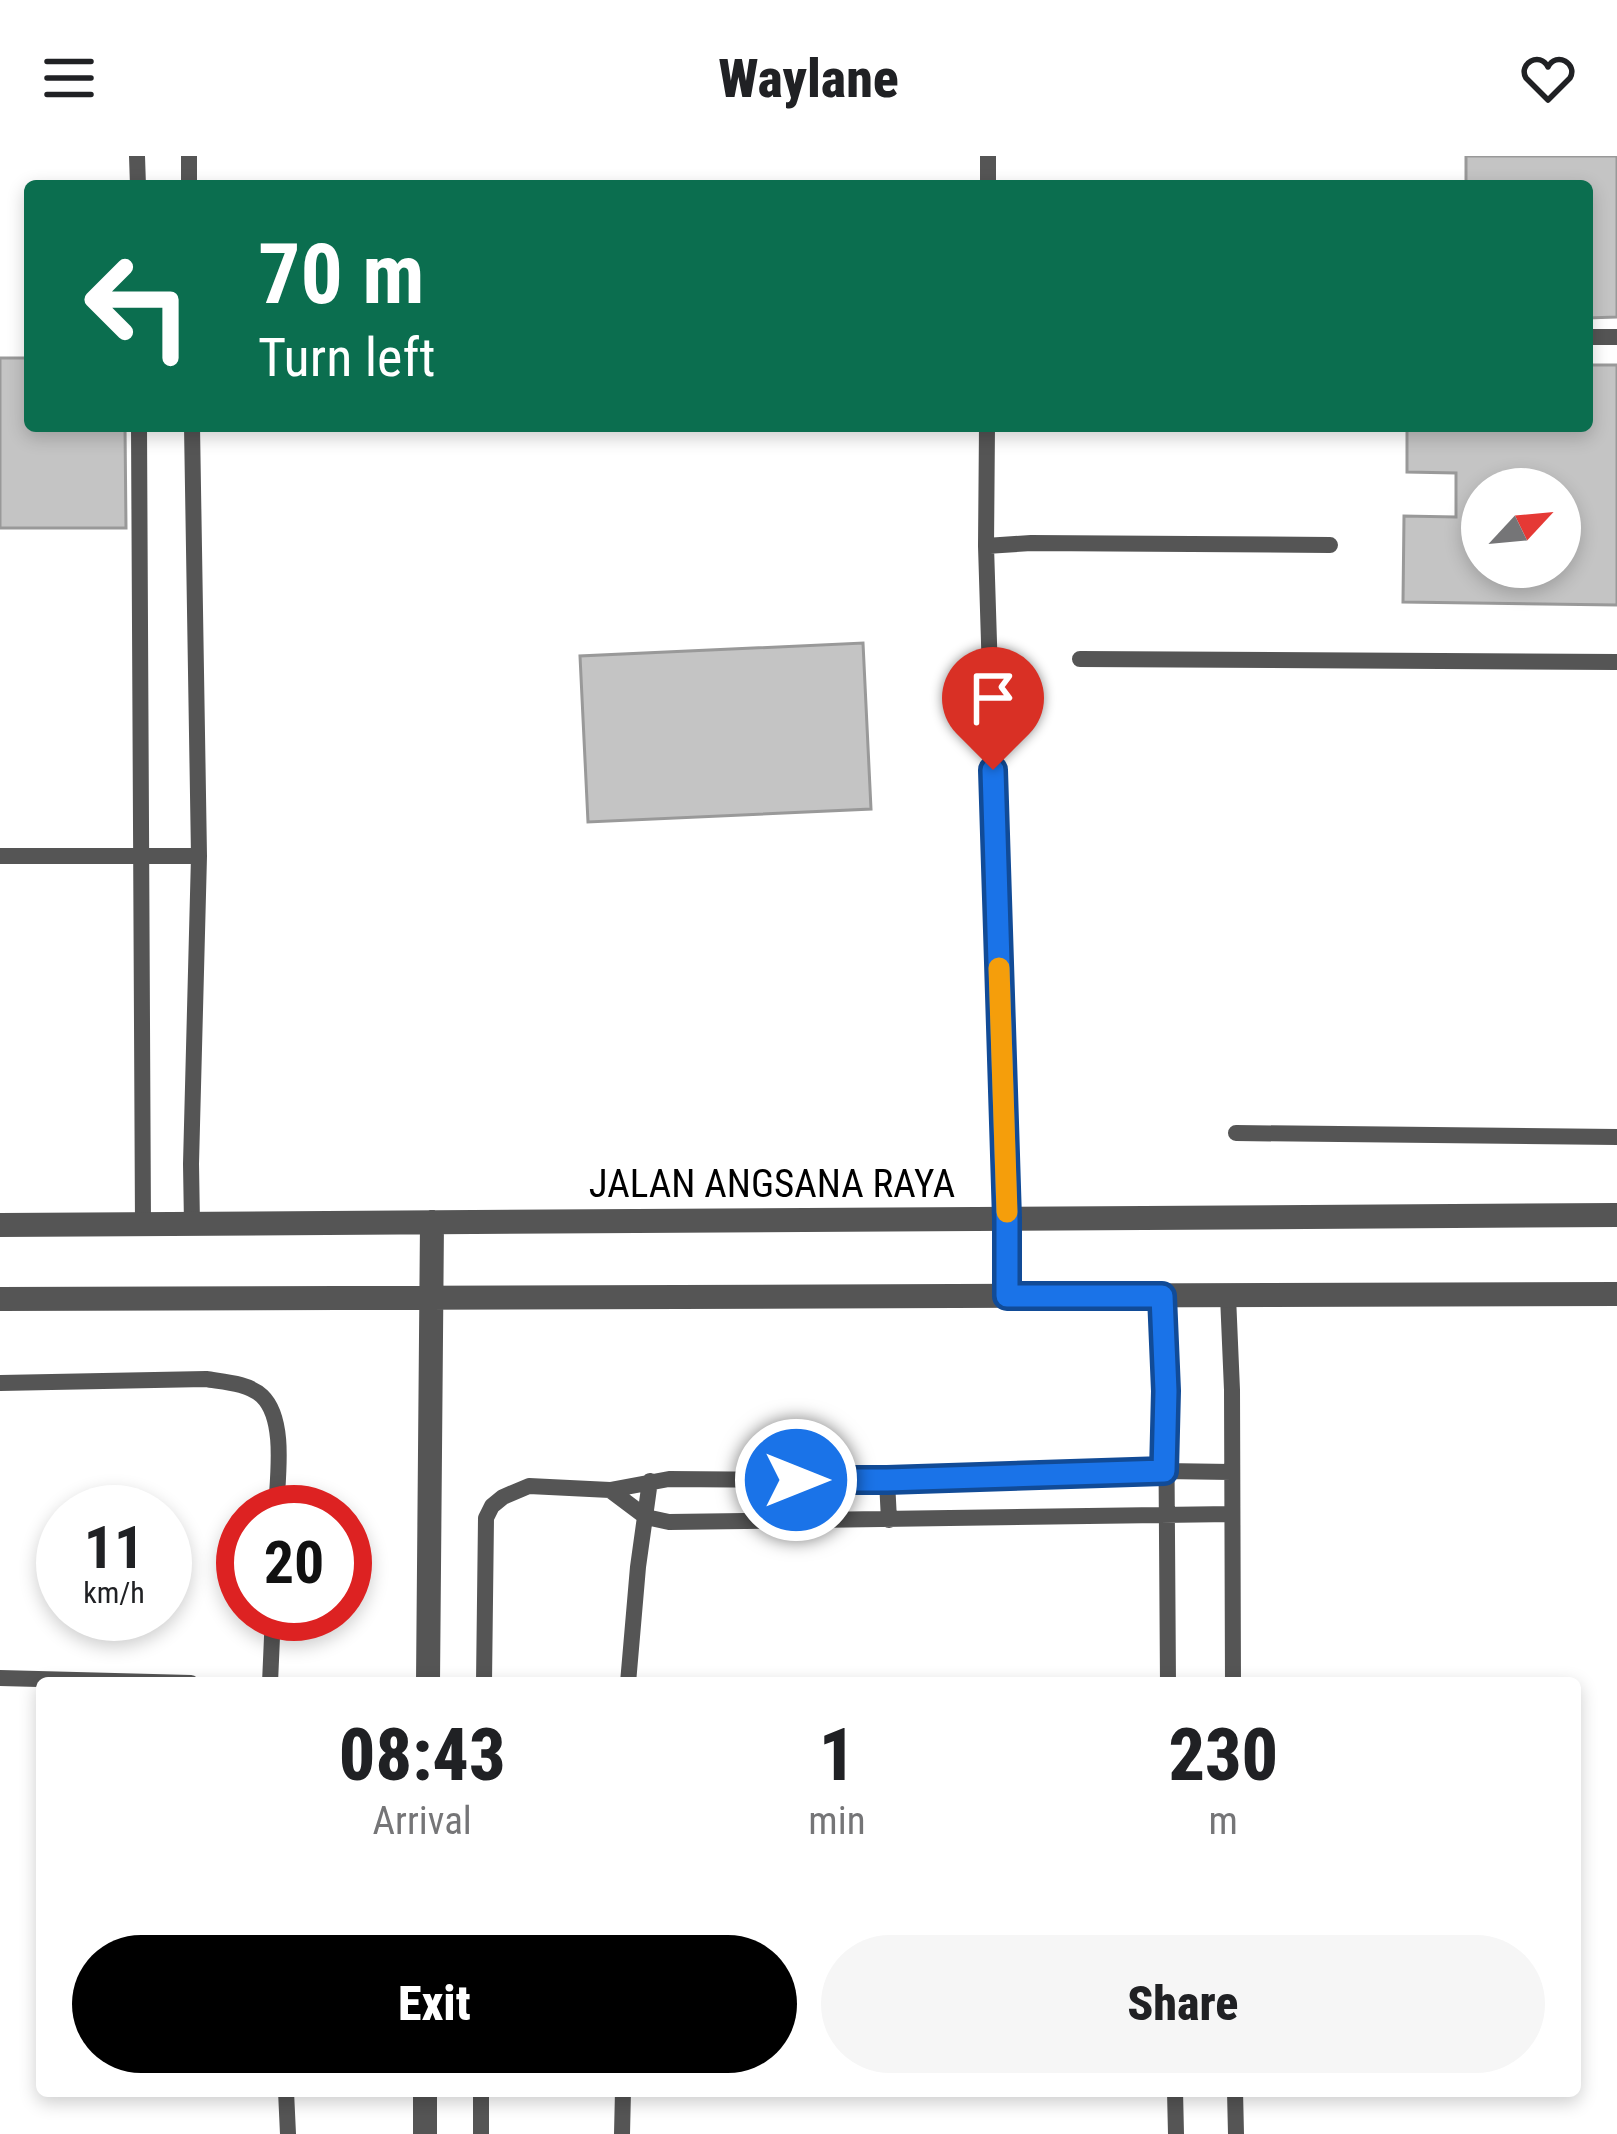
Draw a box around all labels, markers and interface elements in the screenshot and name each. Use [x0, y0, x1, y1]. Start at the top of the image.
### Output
icon: menu [36, 45, 102, 111]
icon: heart [1515, 45, 1581, 111]
text: Waylane [718, 47, 899, 110]
text: 70 m [258, 225, 425, 324]
icon: left [60, 228, 216, 384]
text: Turn left [258, 326, 435, 389]
north arrow [1461, 468, 1581, 588]
map controls [1461, 468, 1581, 588]
pin [942, 647, 1044, 770]
icon: arrive [960, 665, 1026, 731]
street label: JALAN ANGSANA RAYA [589, 1161, 955, 1207]
position arrow [733, 1417, 859, 1543]
speed limit sign: 20 [216, 1485, 372, 1641]
text: 11 [84, 1512, 144, 1583]
text: km/h [83, 1575, 145, 1610]
text: 08:43 [339, 1713, 506, 1798]
text: 1 [819, 1713, 855, 1798]
text: 230 [1168, 1713, 1278, 1798]
text: Arrival [373, 1798, 472, 1844]
text: min [808, 1798, 866, 1844]
text: m [1209, 1798, 1238, 1844]
button: Exit [72, 1935, 797, 2073]
button: Share [821, 1935, 1545, 2073]

